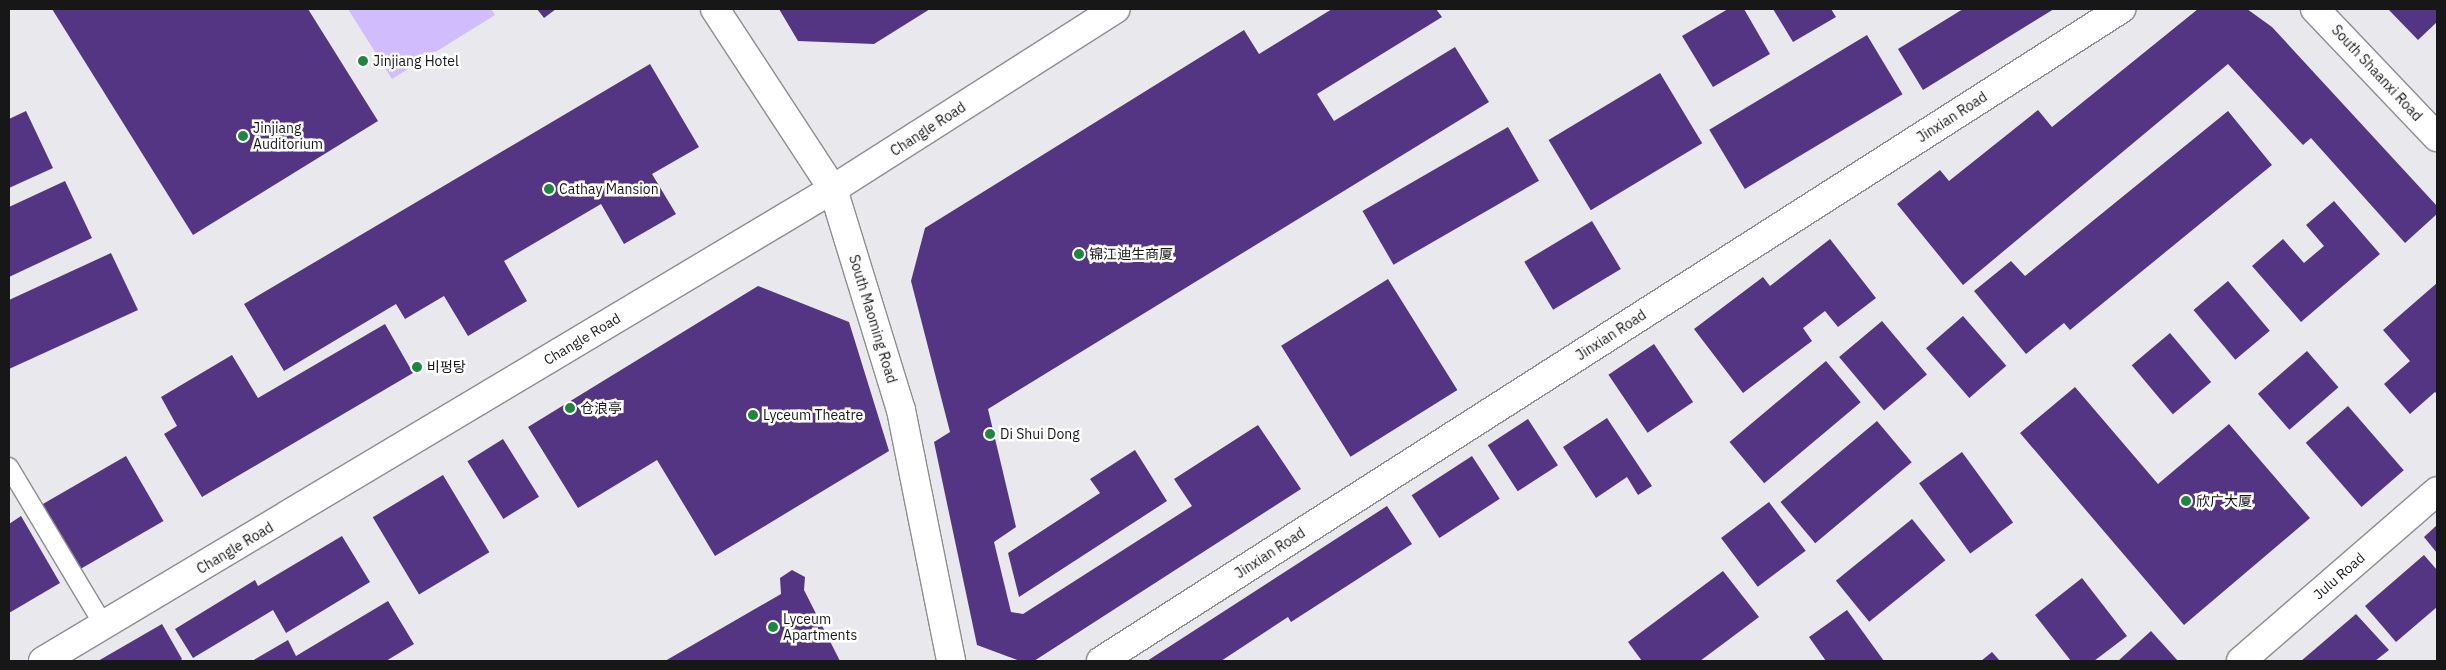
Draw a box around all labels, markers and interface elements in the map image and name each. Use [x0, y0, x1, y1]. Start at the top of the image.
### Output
street label: South Shaanxi Road [2328, 21, 2426, 125]
place label: Jinjiang Hotel [373, 53, 459, 69]
marker: Jinjiang Hotel [357, 55, 369, 67]
street label: Jinxian Road [1914, 88, 1990, 146]
street label: Changle Road [887, 98, 969, 160]
place label: Jinjiang Auditorium [253, 120, 323, 152]
marker: Jinjiang Auditorium [237, 130, 249, 142]
place label: Cathay Mansion [559, 181, 659, 197]
marker: Cathay Mansion [543, 183, 555, 195]
place label: 锦江迪生商厦 [1089, 246, 1173, 262]
marker: 锦江迪生商厦 [1073, 248, 1085, 260]
street label: South Maoming Road [845, 253, 901, 385]
street label: Jinxian Road [1573, 306, 1649, 364]
street label: Changle Road [541, 310, 623, 368]
place label: 비펑탕 [427, 359, 466, 375]
marker: 비펑탕 [411, 361, 423, 373]
place label: 仓浪亭 [580, 400, 622, 416]
marker: 仓浪亭 [564, 402, 576, 414]
place label: Lyceum Theatre [763, 407, 863, 423]
marker: Lyceum Theatre [747, 409, 759, 421]
place label: Di Shui Dong [1000, 426, 1080, 442]
marker: Di Shui Dong [984, 428, 996, 440]
place label: 欣广大厦 [2196, 493, 2252, 509]
marker: 欣广大厦 [2180, 495, 2192, 507]
street label: Changle Road [194, 519, 276, 577]
street label: Jinxian Road [1232, 524, 1308, 582]
street label: Julu Road [2310, 549, 2368, 603]
place label: Lyceum Apartments [783, 611, 857, 644]
marker: Lyceum Apartments [767, 621, 779, 633]

